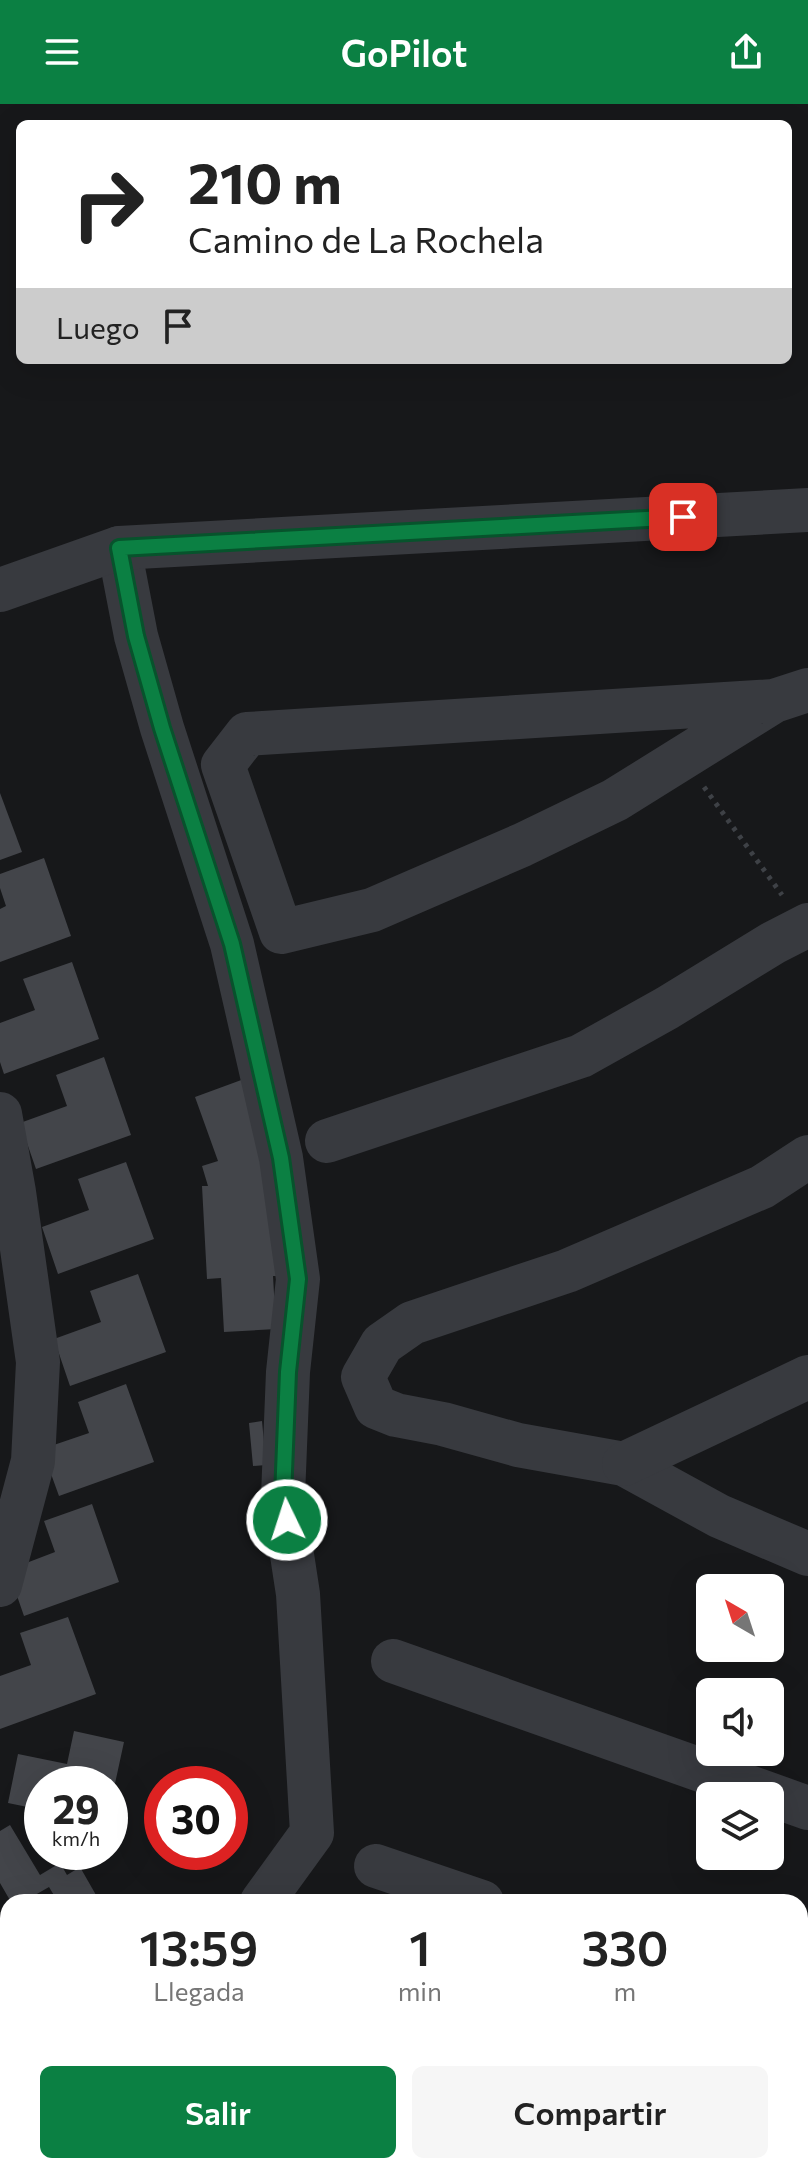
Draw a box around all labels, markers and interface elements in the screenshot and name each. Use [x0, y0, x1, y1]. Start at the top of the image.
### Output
icon: menu [40, 30, 84, 74]
text: GoPilot [341, 30, 467, 74]
icon: share [724, 30, 768, 74]
text: 210 m [188, 147, 342, 216]
icon: right [56, 152, 160, 256]
text: Camino de La Rochela [188, 216, 544, 260]
icon: arrive [156, 304, 200, 348]
text: Luego [56, 308, 140, 345]
pin [649, 483, 717, 551]
icon: arrive [661, 495, 705, 539]
position arrow [245, 1478, 329, 1562]
north arrow [696, 1574, 784, 1662]
map controls [696, 1574, 784, 1870]
button: sound [696, 1678, 784, 1766]
speed limit sign: 30 [144, 1766, 248, 1870]
button: layers [696, 1782, 784, 1870]
text: 29 [52, 1783, 100, 1832]
text: km/h [52, 1826, 100, 1850]
text: 13:59 [140, 1917, 258, 1976]
text: 1 [409, 1917, 430, 1976]
text: 330 [581, 1917, 668, 1976]
text: Llegada [153, 1975, 245, 2006]
text: min [398, 1975, 442, 2006]
text: m [614, 1975, 636, 2006]
button: Salir [40, 2066, 396, 2158]
button: Compartir [412, 2066, 768, 2158]

